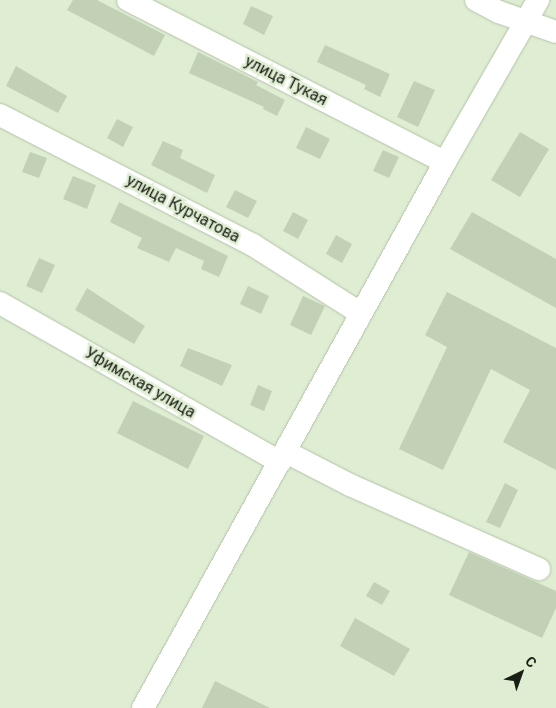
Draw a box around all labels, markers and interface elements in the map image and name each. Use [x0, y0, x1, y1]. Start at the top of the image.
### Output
street label: улица Тукая [241, 52, 331, 110]
street label: улица Курчатова [123, 171, 243, 247]
street label: Уфимская улица [81, 344, 199, 422]
north arrow [496, 648, 546, 698]
text: С [522, 653, 540, 671]

